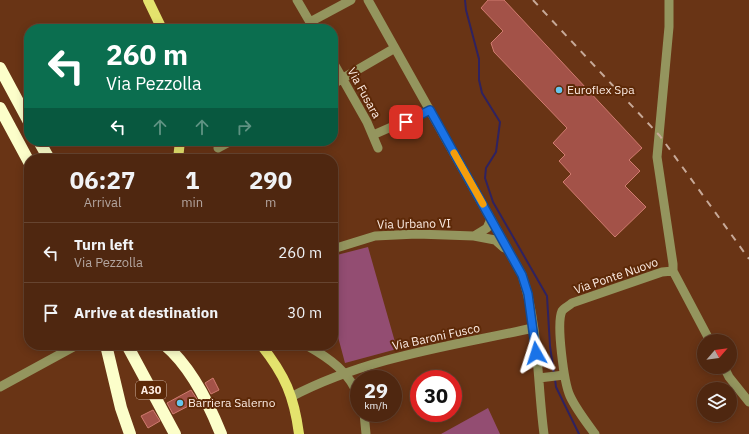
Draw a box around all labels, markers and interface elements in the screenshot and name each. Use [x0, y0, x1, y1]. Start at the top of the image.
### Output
text: 260 m [106, 36, 188, 73]
icon: left [40, 40, 92, 92]
street label: Via Fusara [344, 65, 385, 121]
text: Via Pezzolla [106, 72, 202, 95]
place label: Euroflex Spa [567, 82, 635, 97]
marker: Euroflex Spa [554, 85, 564, 95]
pin [389, 105, 423, 139]
icon: arrive [395, 111, 417, 133]
icon: left [107, 116, 129, 138]
icon: ahead [149, 116, 171, 138]
icon: ahead [191, 116, 213, 138]
icon: right [233, 116, 255, 138]
text: 06:27 [70, 164, 135, 196]
text: 1 [185, 164, 199, 196]
text: 290 [249, 164, 292, 196]
text: Arrival [84, 194, 122, 211]
text: min [181, 194, 203, 211]
text: m [265, 194, 276, 211]
street label: Via Urbano VI [377, 215, 451, 232]
text: Turn left [74, 235, 134, 254]
icon: left [40, 242, 62, 264]
text: 260 m [278, 243, 322, 262]
text: Via Pezzolla [74, 254, 143, 271]
street label: Via Ponte Nuovo [572, 254, 660, 297]
icon: arrive [40, 302, 62, 324]
text: Arrive at destination [74, 303, 218, 322]
text: 30 m [287, 303, 322, 322]
street label: Via Baroni Fusco [391, 320, 481, 353]
position arrow [515, 332, 557, 374]
north arrow [697, 334, 737, 374]
map controls [697, 334, 737, 422]
speed limit sign: 30 [410, 370, 462, 422]
text: 29 [364, 377, 388, 404]
road number: A30 [136, 381, 166, 399]
button: layers [697, 382, 737, 422]
place label: Barriera Salerno [188, 395, 276, 410]
marker: Barriera Salerno [175, 398, 185, 408]
text: km/h [364, 399, 388, 412]

